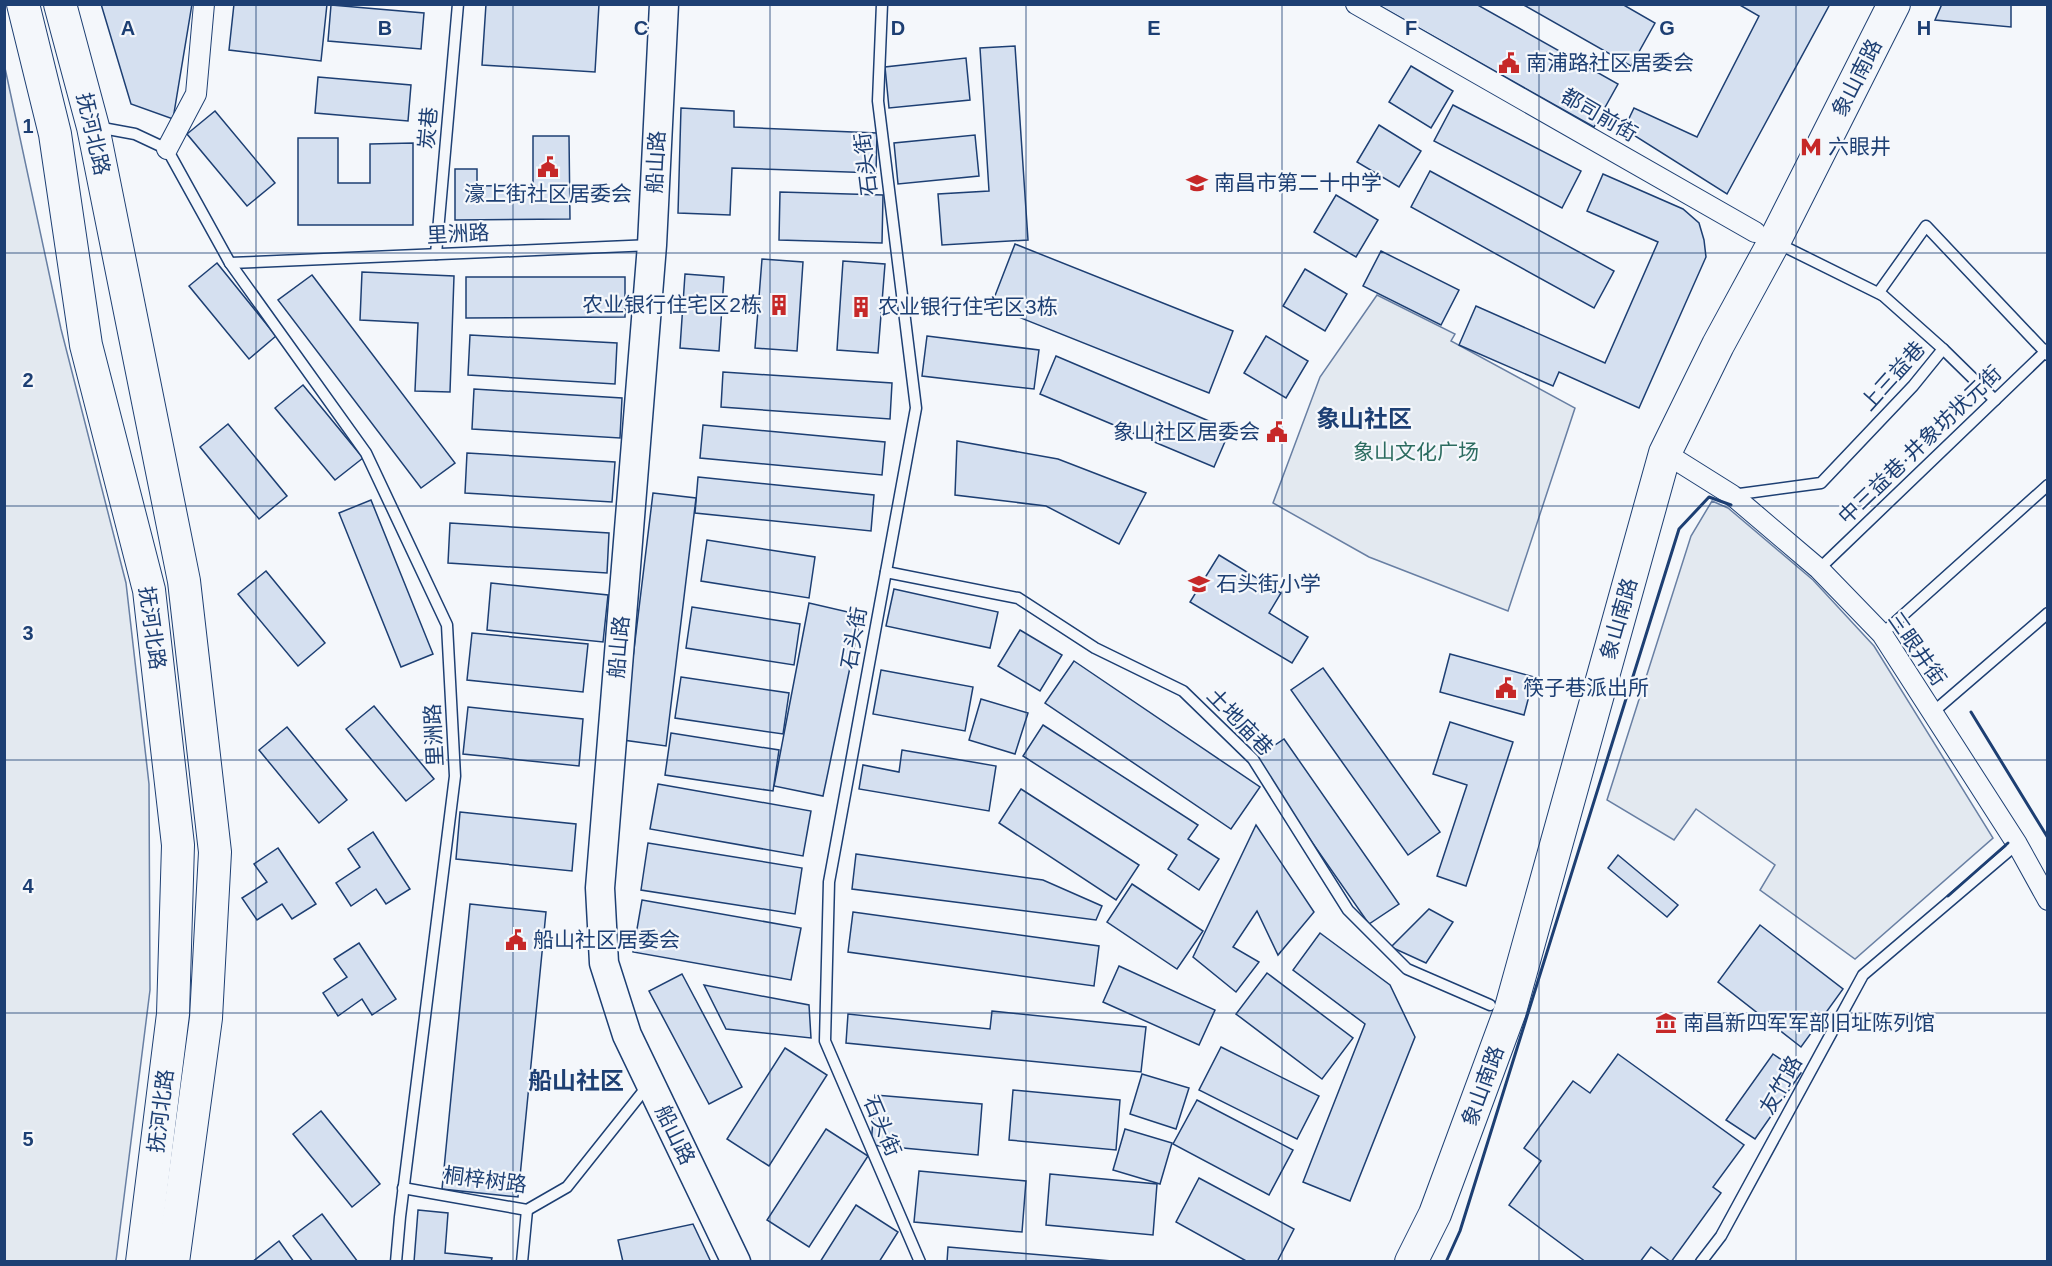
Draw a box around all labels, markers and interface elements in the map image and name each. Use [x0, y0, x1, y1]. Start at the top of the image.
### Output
text: A [121, 17, 135, 39]
text: B [378, 17, 392, 39]
text: C [634, 17, 648, 39]
text: D [891, 17, 905, 39]
text: E [1147, 17, 1161, 39]
text: F [1405, 17, 1417, 39]
text: G [1659, 17, 1675, 39]
text: H [1917, 17, 1931, 39]
street label: 象山南路 [1827, 35, 1886, 120]
public building icon: 南浦路社区居委会 [1497, 51, 1521, 75]
place label: 南浦路社区居委会 [1526, 51, 1694, 74]
street label: 都司前街 [1557, 84, 1641, 146]
street label: 抚河北路 [73, 90, 114, 177]
street label: 炭巷 [414, 106, 441, 150]
text: 1 [22, 115, 34, 137]
street label: 船山路 [642, 130, 669, 194]
street label: 石头街 [850, 131, 881, 197]
metro station icon: 六眼井 [1799, 135, 1823, 159]
place label: 六眼井 [1828, 135, 1891, 158]
public building icon: 濠上街社区居委会 [536, 155, 560, 179]
school or university icon: 南昌市第二十中学 [1185, 171, 1209, 195]
place label: 南昌市第二十中学 [1214, 171, 1382, 194]
place label: 濠上街社区居委会 [464, 182, 632, 205]
street label: 里洲路 [426, 220, 490, 247]
place label: 农业银行住宅区2栋 [582, 293, 762, 316]
building icon: 农业银行住宅区2栋 [767, 293, 791, 317]
building icon: 农业银行住宅区3栋 [849, 295, 873, 319]
place label: 农业银行住宅区3栋 [878, 295, 1058, 318]
street label: 上三益巷 [1856, 337, 1929, 415]
street label: 中三益巷·井象坊状元街 [1834, 361, 2006, 528]
text: 2 [22, 369, 34, 391]
district label: 象山社区 [1316, 405, 1412, 432]
place label: 象山社区居委会 [1113, 420, 1260, 443]
public building icon: 象山社区居委会 [1265, 420, 1289, 444]
park label: 象山文化广场 [1353, 440, 1479, 463]
school or university icon: 石头街小学 [1187, 572, 1211, 596]
place label: 石头街小学 [1216, 572, 1321, 595]
street label: 象山南路 [1596, 575, 1641, 662]
street label: 抚河北路 [135, 585, 170, 671]
street label: 石头街 [837, 605, 870, 671]
street label: 三眼井街 [1884, 608, 1951, 690]
street label: 船山路 [604, 615, 633, 679]
text: 3 [22, 622, 34, 644]
public building icon: 筷子巷派出所 [1494, 676, 1518, 700]
place label: 筷子巷派出所 [1523, 676, 1649, 699]
street label: 土地庙巷 [1203, 683, 1278, 760]
street label: 里洲路 [420, 703, 447, 767]
text: 4 [22, 875, 34, 897]
public building icon: 船山社区居委会 [504, 928, 528, 952]
place label: 船山社区居委会 [533, 928, 680, 951]
museum icon: 南昌新四军军部旧址陈列馆 [1654, 1011, 1678, 1035]
place label: 南昌新四军军部旧址陈列馆 [1683, 1011, 1935, 1034]
street label: 象山南路 [1457, 1042, 1508, 1129]
street label: 友竹路 [1755, 1052, 1806, 1118]
district label: 船山社区 [528, 1067, 624, 1094]
street label: 抚河北路 [144, 1068, 177, 1154]
street label: 石头街 [860, 1092, 905, 1159]
street label: 船山路 [651, 1101, 700, 1168]
text: 5 [22, 1128, 34, 1150]
street label: 桐梓树路 [442, 1163, 528, 1196]

